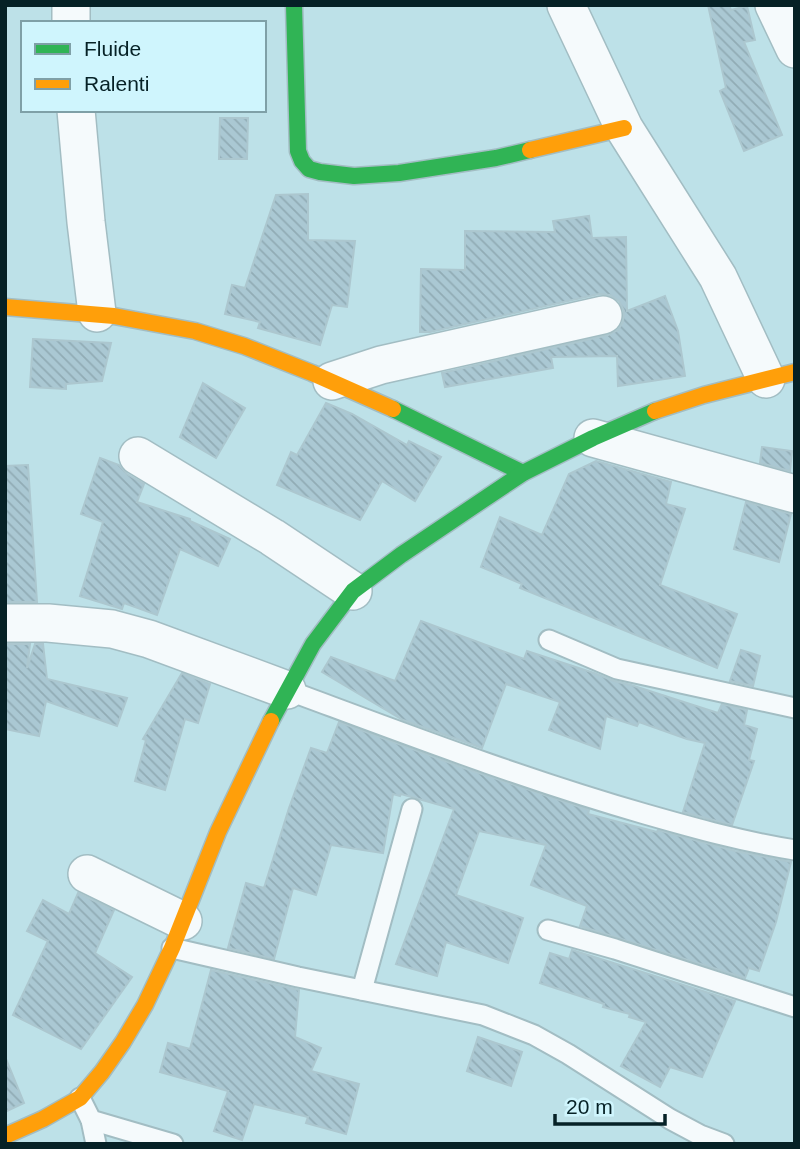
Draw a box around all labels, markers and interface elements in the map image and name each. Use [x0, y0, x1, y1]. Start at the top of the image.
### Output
legend [21, 21, 266, 112]
text: Fluide [84, 37, 141, 60]
text: Ralenti [84, 72, 149, 95]
scale bar [555, 1082, 665, 1126]
text: 20 m [566, 1095, 613, 1118]

